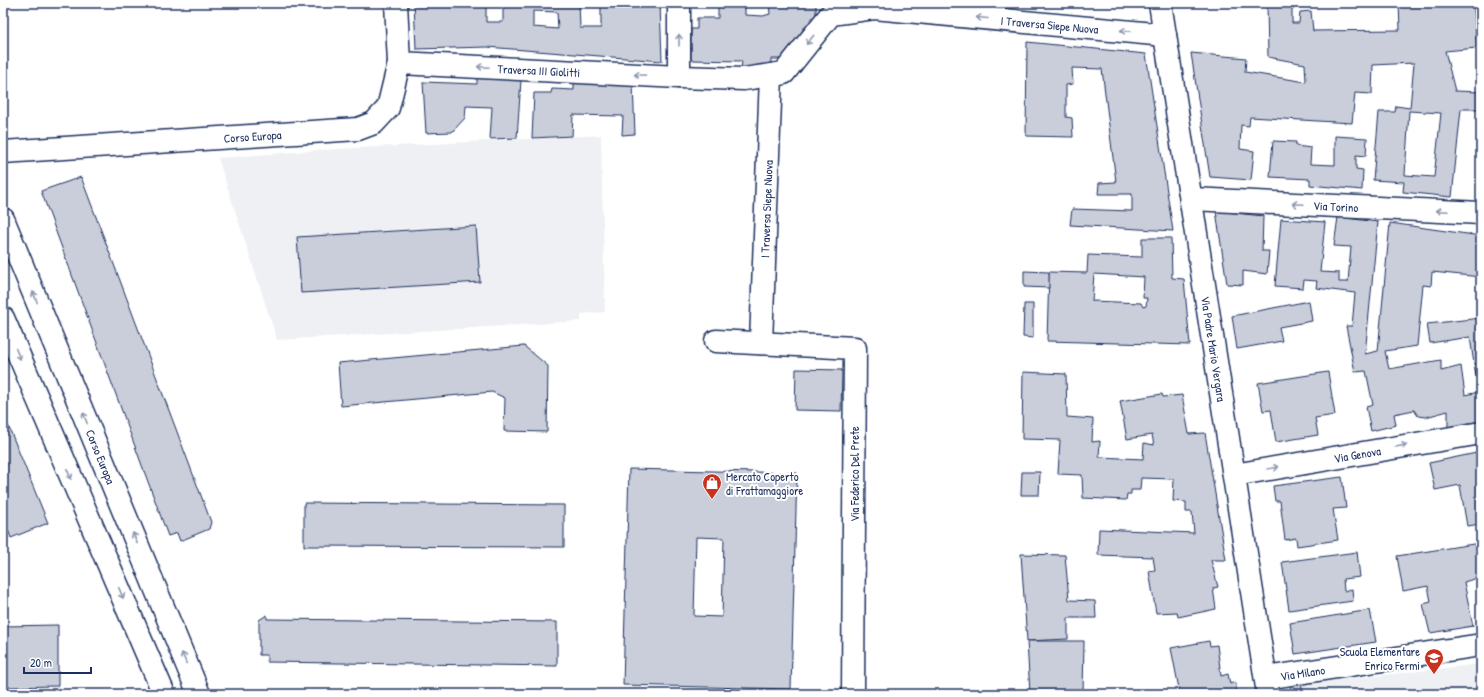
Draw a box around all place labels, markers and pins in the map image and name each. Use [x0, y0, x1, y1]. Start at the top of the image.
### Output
place label: Mercato Coperto di Frattamaggiore [726, 468, 804, 499]
shop icon: Mercato Coperto di Frattamaggiore [701, 472, 723, 500]
place label: Scuola Elementare Enrico Fermi [1340, 643, 1420, 674]
school or university icon: Scuola Elementare Enrico Fermi [1423, 647, 1445, 675]

